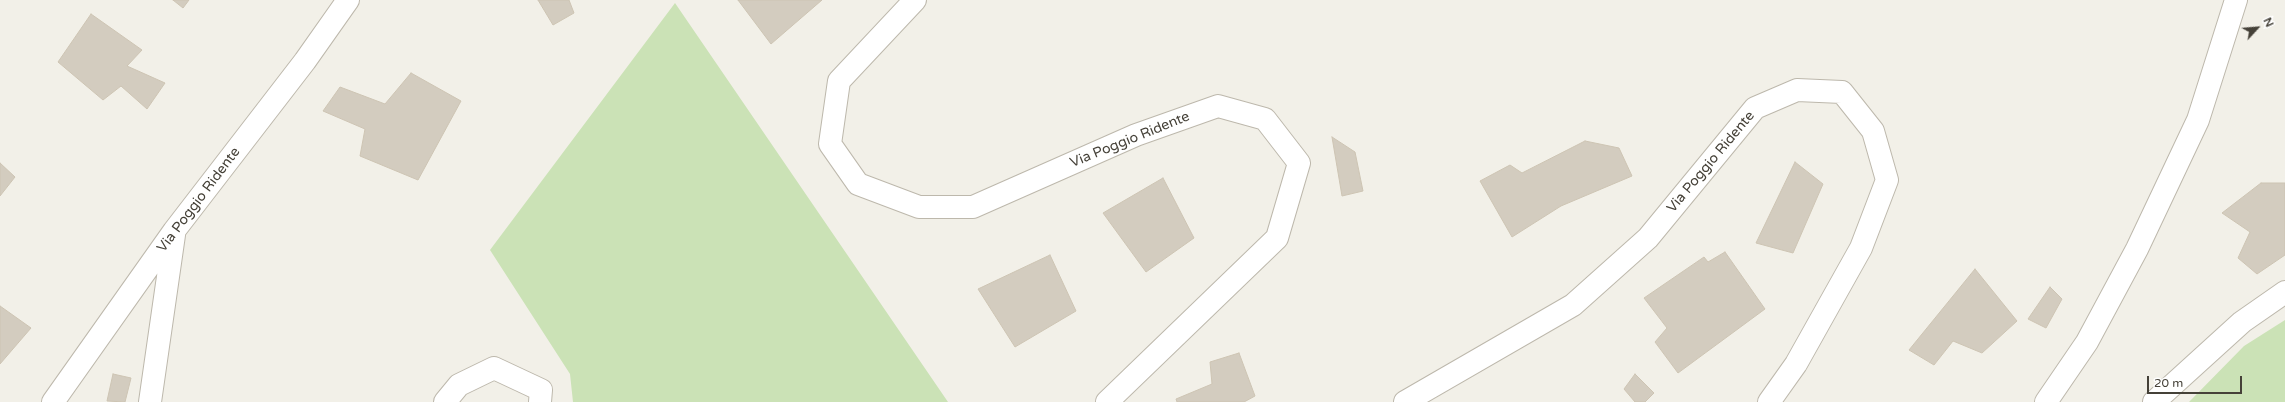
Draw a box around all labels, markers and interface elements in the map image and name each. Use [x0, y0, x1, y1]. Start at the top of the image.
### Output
north arrow [2237, 8, 2277, 48]
text: N [2260, 16, 2276, 29]
street label: Via Poggio Ridente [1068, 108, 1192, 172]
street label: Via Poggio Ridente [1664, 108, 1758, 216]
street label: Via Poggio Ridente [154, 144, 244, 256]
scale bar [2149, 368, 2244, 394]
text: 20 m [2154, 376, 2183, 390]

